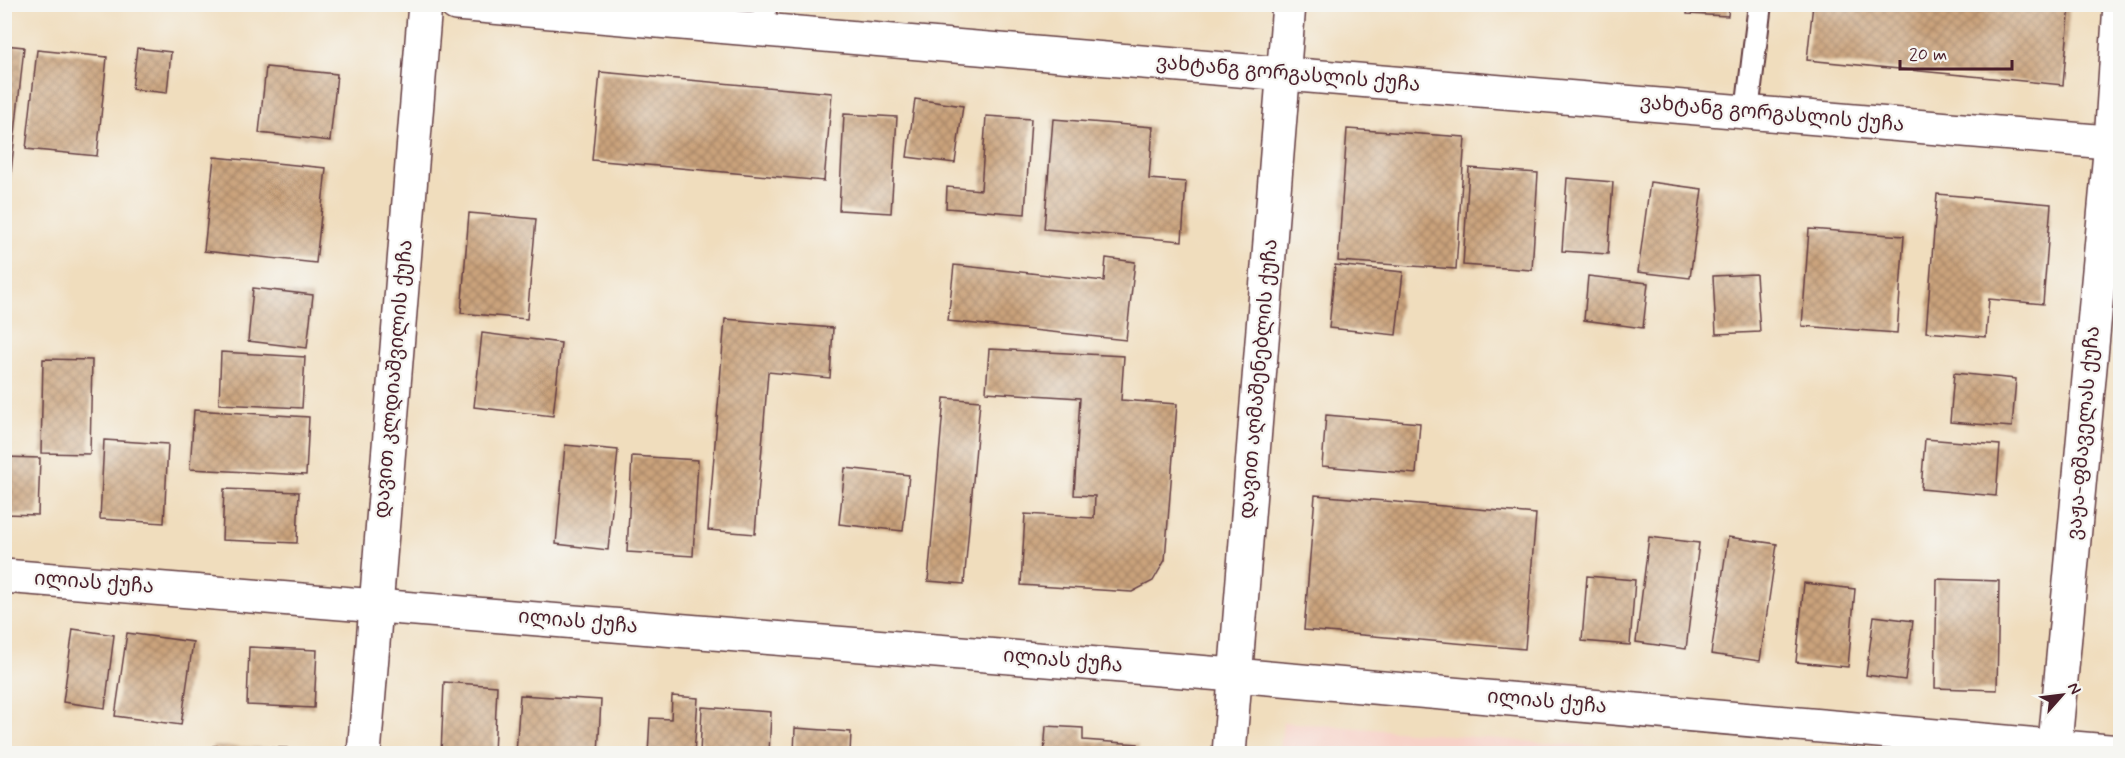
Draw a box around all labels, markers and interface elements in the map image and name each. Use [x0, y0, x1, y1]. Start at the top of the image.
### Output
scale bar [1900, 33, 2012, 71]
text: 20 m [1909, 43, 1947, 67]
street label: ვახტანგ გორგასლის ქუჩა [1155, 49, 1421, 99]
street label: ვახტანგ გორგასლის ქუჩა [1639, 89, 1905, 139]
street label: დავით აღმაშენებლის ქუჩა [1233, 238, 1285, 520]
street label: დავით კლდიაშვილის ქუჩა [368, 239, 420, 519]
street label: ვაჟა-ფშაველას ქუჩა [2061, 325, 2107, 541]
street label: ილიას ქუჩა [33, 565, 155, 601]
street label: ილიას ქუჩა [517, 603, 639, 641]
street label: ილიას ქუჩა [1002, 642, 1124, 680]
north arrow [2032, 665, 2092, 725]
text: N [2062, 679, 2086, 698]
street label: ილიას ქუჩა [1486, 683, 1608, 721]

